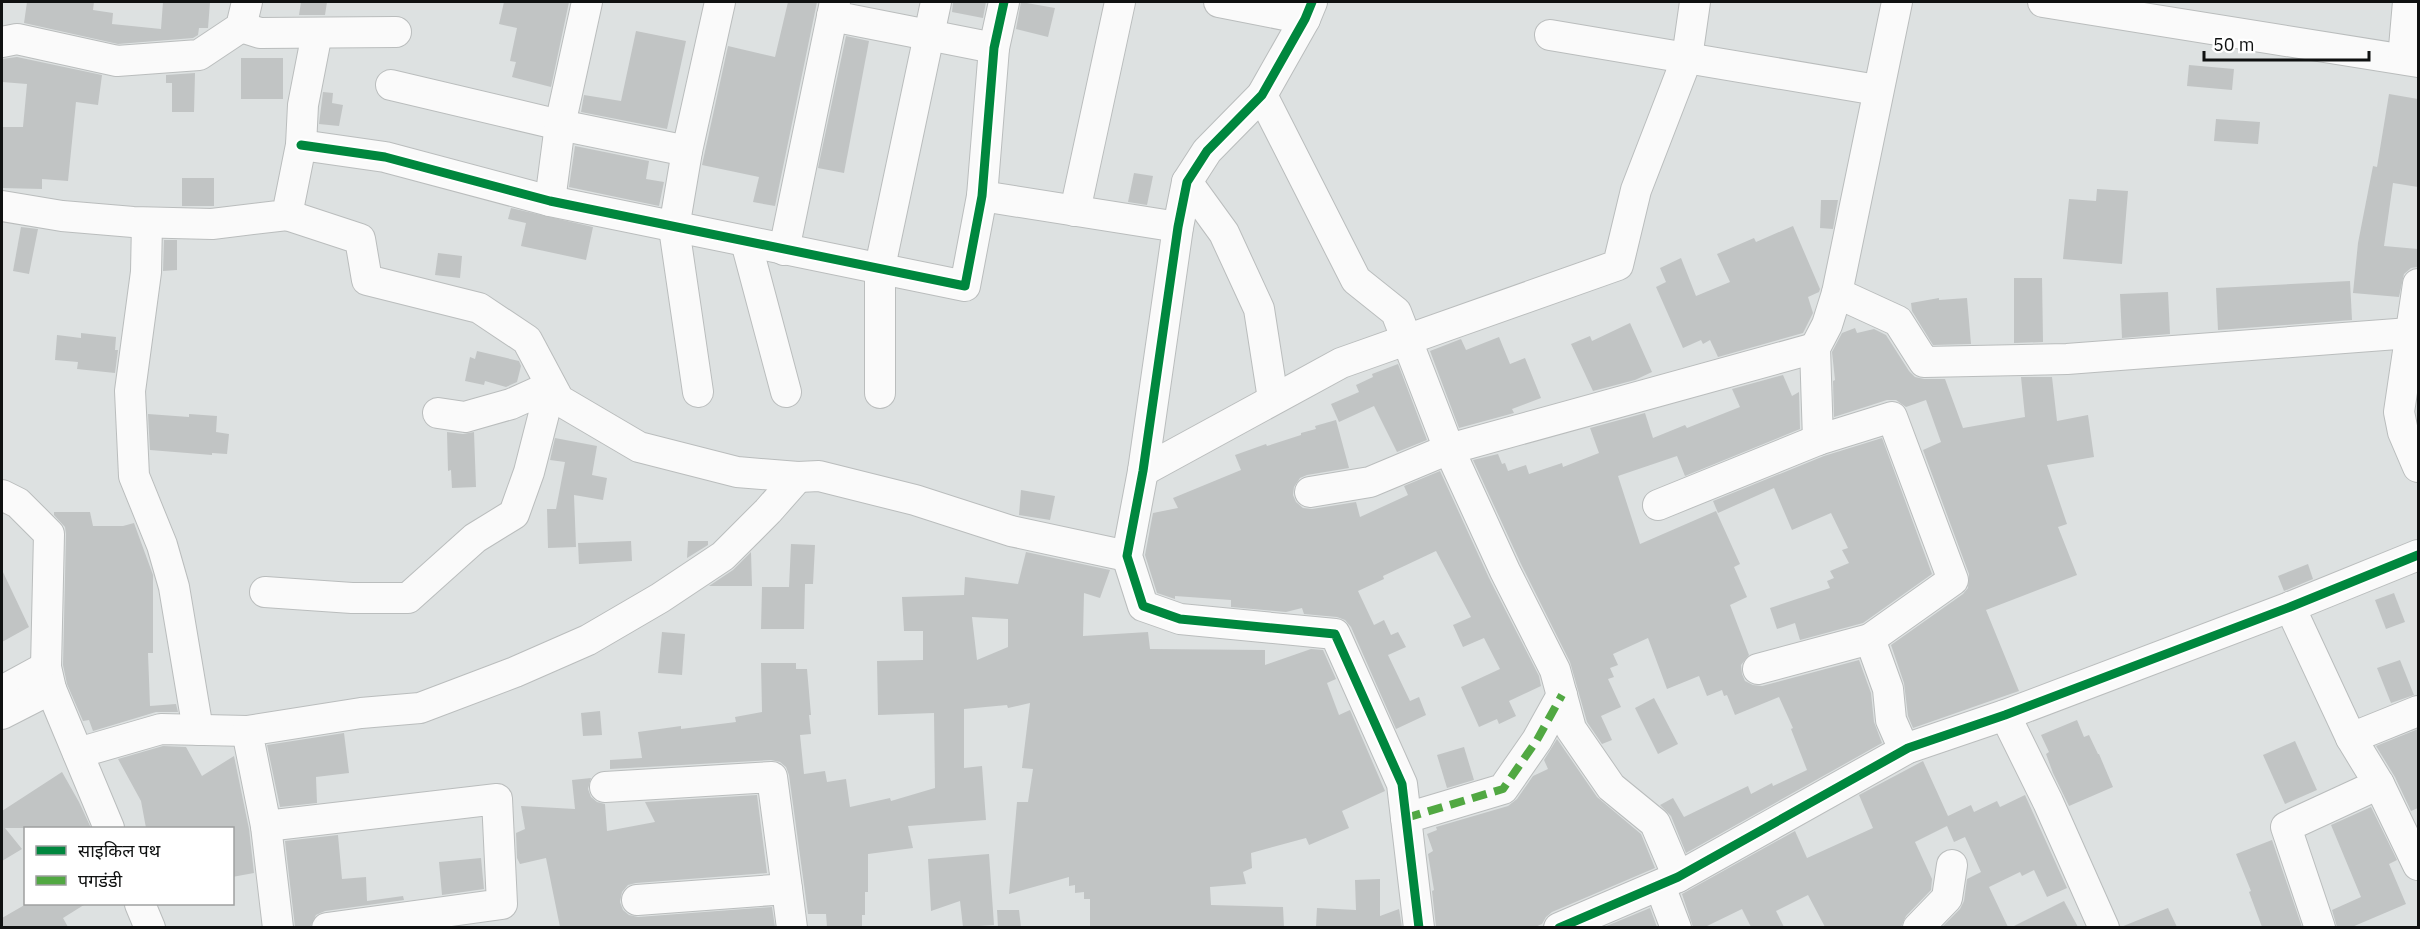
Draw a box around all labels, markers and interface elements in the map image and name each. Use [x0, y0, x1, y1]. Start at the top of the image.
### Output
scale bar [2204, 24, 2369, 62]
text: 50 m [2213, 33, 2255, 56]
legend [24, 827, 234, 905]
text: साइकिल पथ [78, 839, 161, 862]
text: पगडंडी [78, 869, 123, 892]

